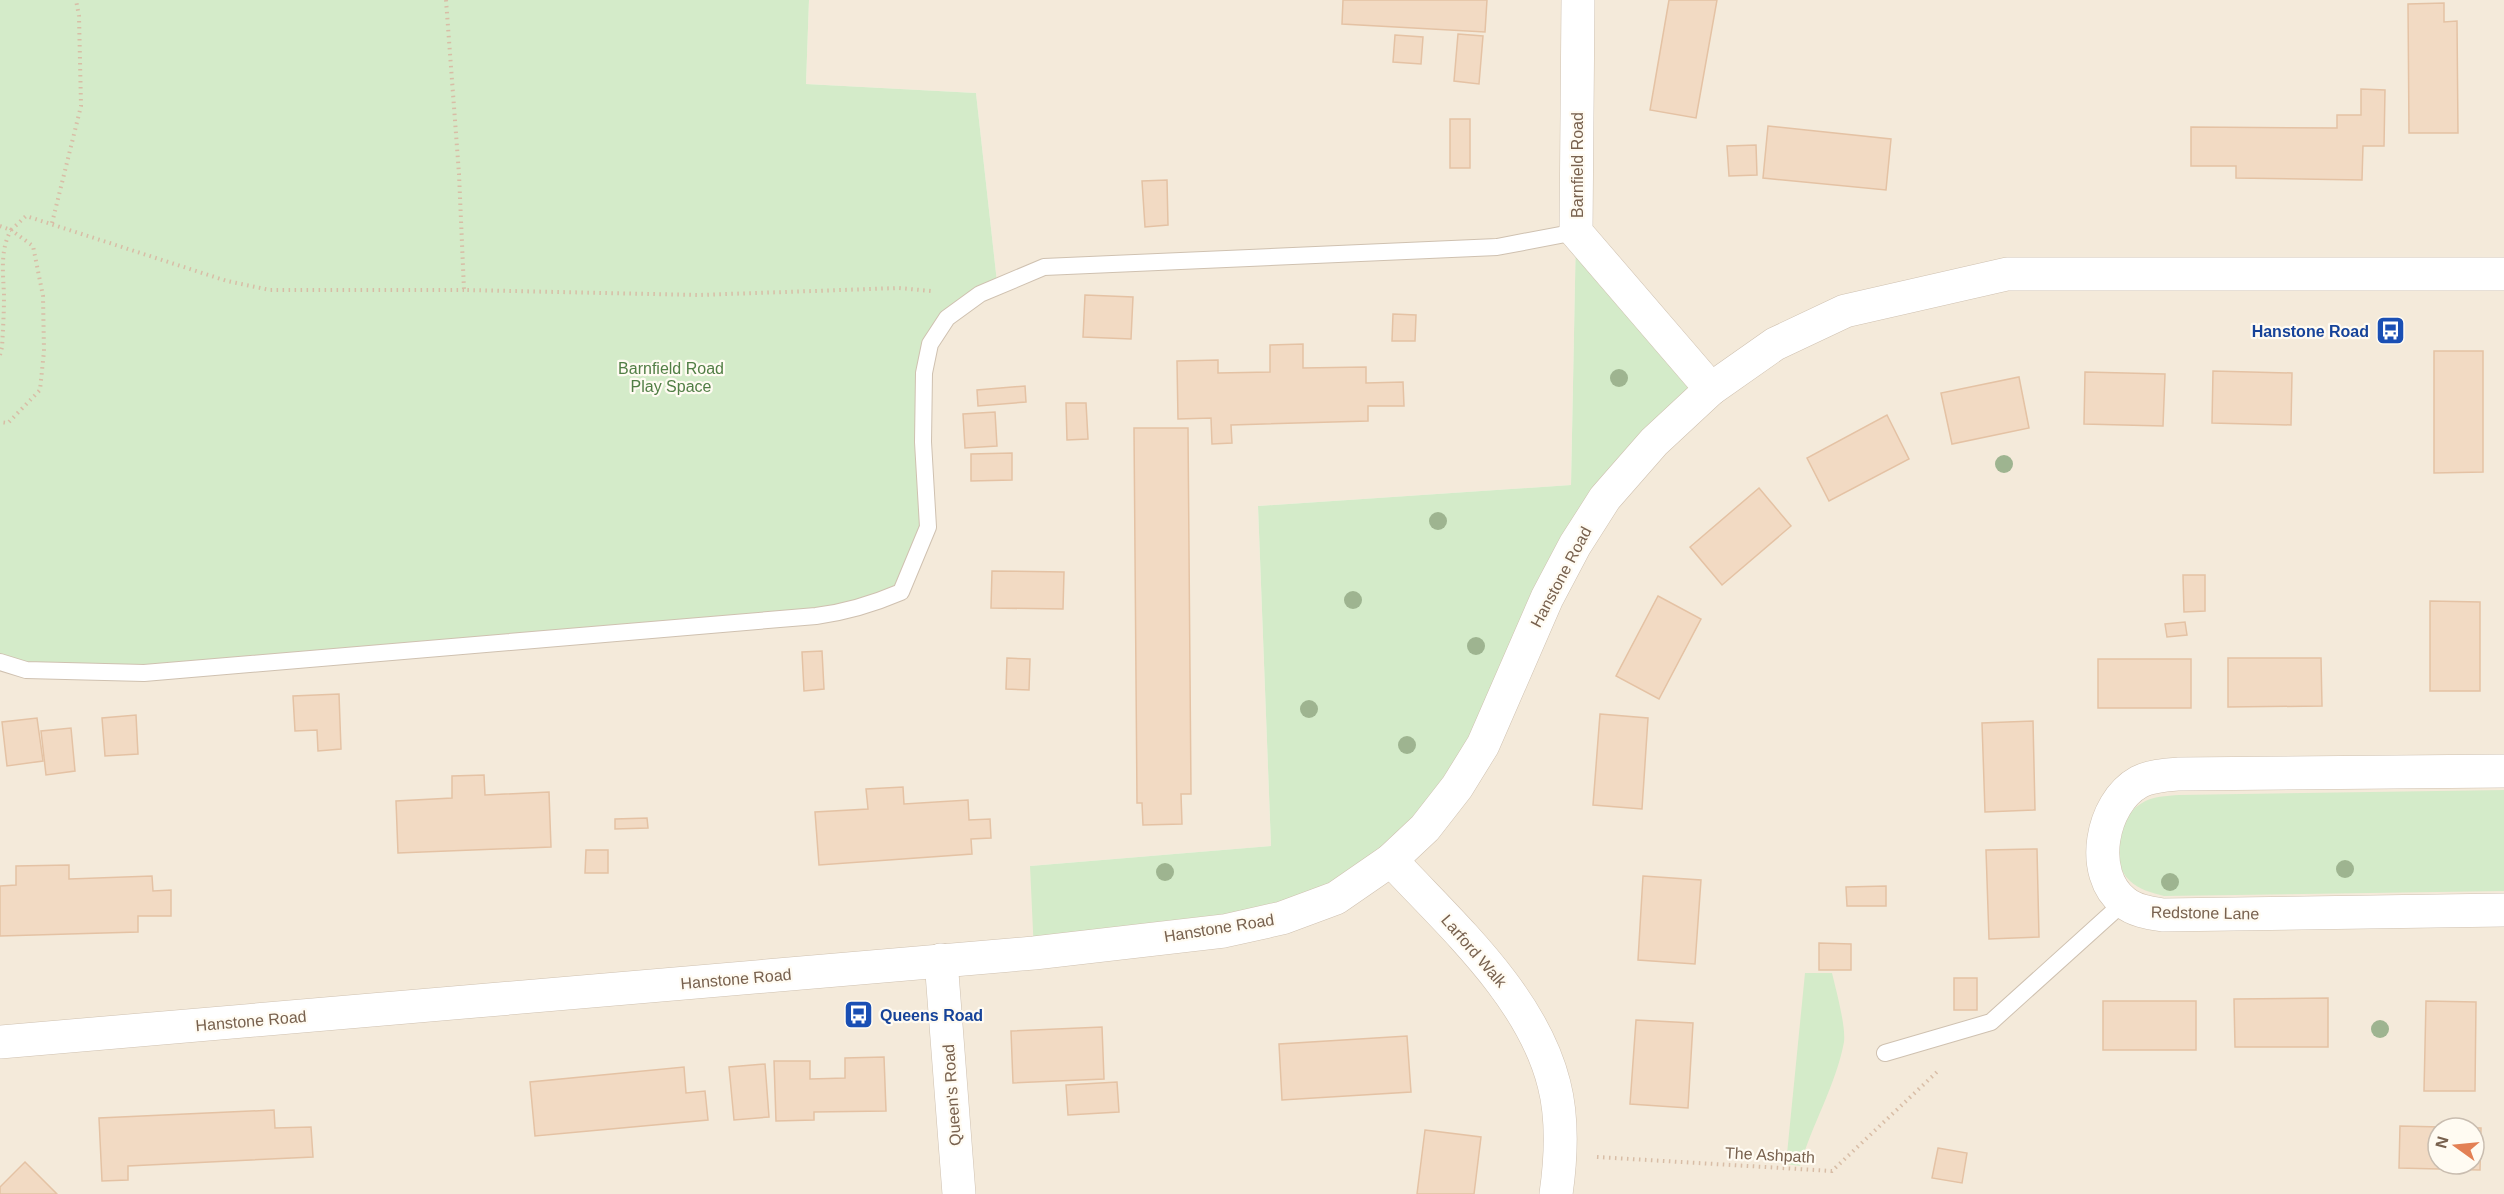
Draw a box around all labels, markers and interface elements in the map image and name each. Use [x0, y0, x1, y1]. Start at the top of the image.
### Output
street label: Barnfield Road [1569, 112, 1586, 218]
bus stop icon: Hanstone Road [2374, 315, 2406, 347]
place label: Hanstone Road [2252, 323, 2369, 340]
park label: Barnfield Road Play Space [618, 360, 724, 395]
street label: Hanstone Road [1527, 524, 1595, 630]
street label: Redstone Lane [2151, 904, 2260, 922]
street label: Hanstone Road [1163, 911, 1275, 945]
street label: Larford Walk [1438, 911, 1511, 991]
street label: Hanstone Road [680, 966, 792, 992]
bus stop icon: Queens Road [843, 999, 875, 1031]
place label: Queens Road [880, 1007, 983, 1024]
street label: Hanstone Road [195, 1008, 307, 1034]
street label: Queen's Road [940, 1044, 964, 1146]
north arrow [2426, 1116, 2486, 1176]
text: N [2432, 1134, 2452, 1150]
street label: The Ashpath [1725, 1144, 1815, 1166]

